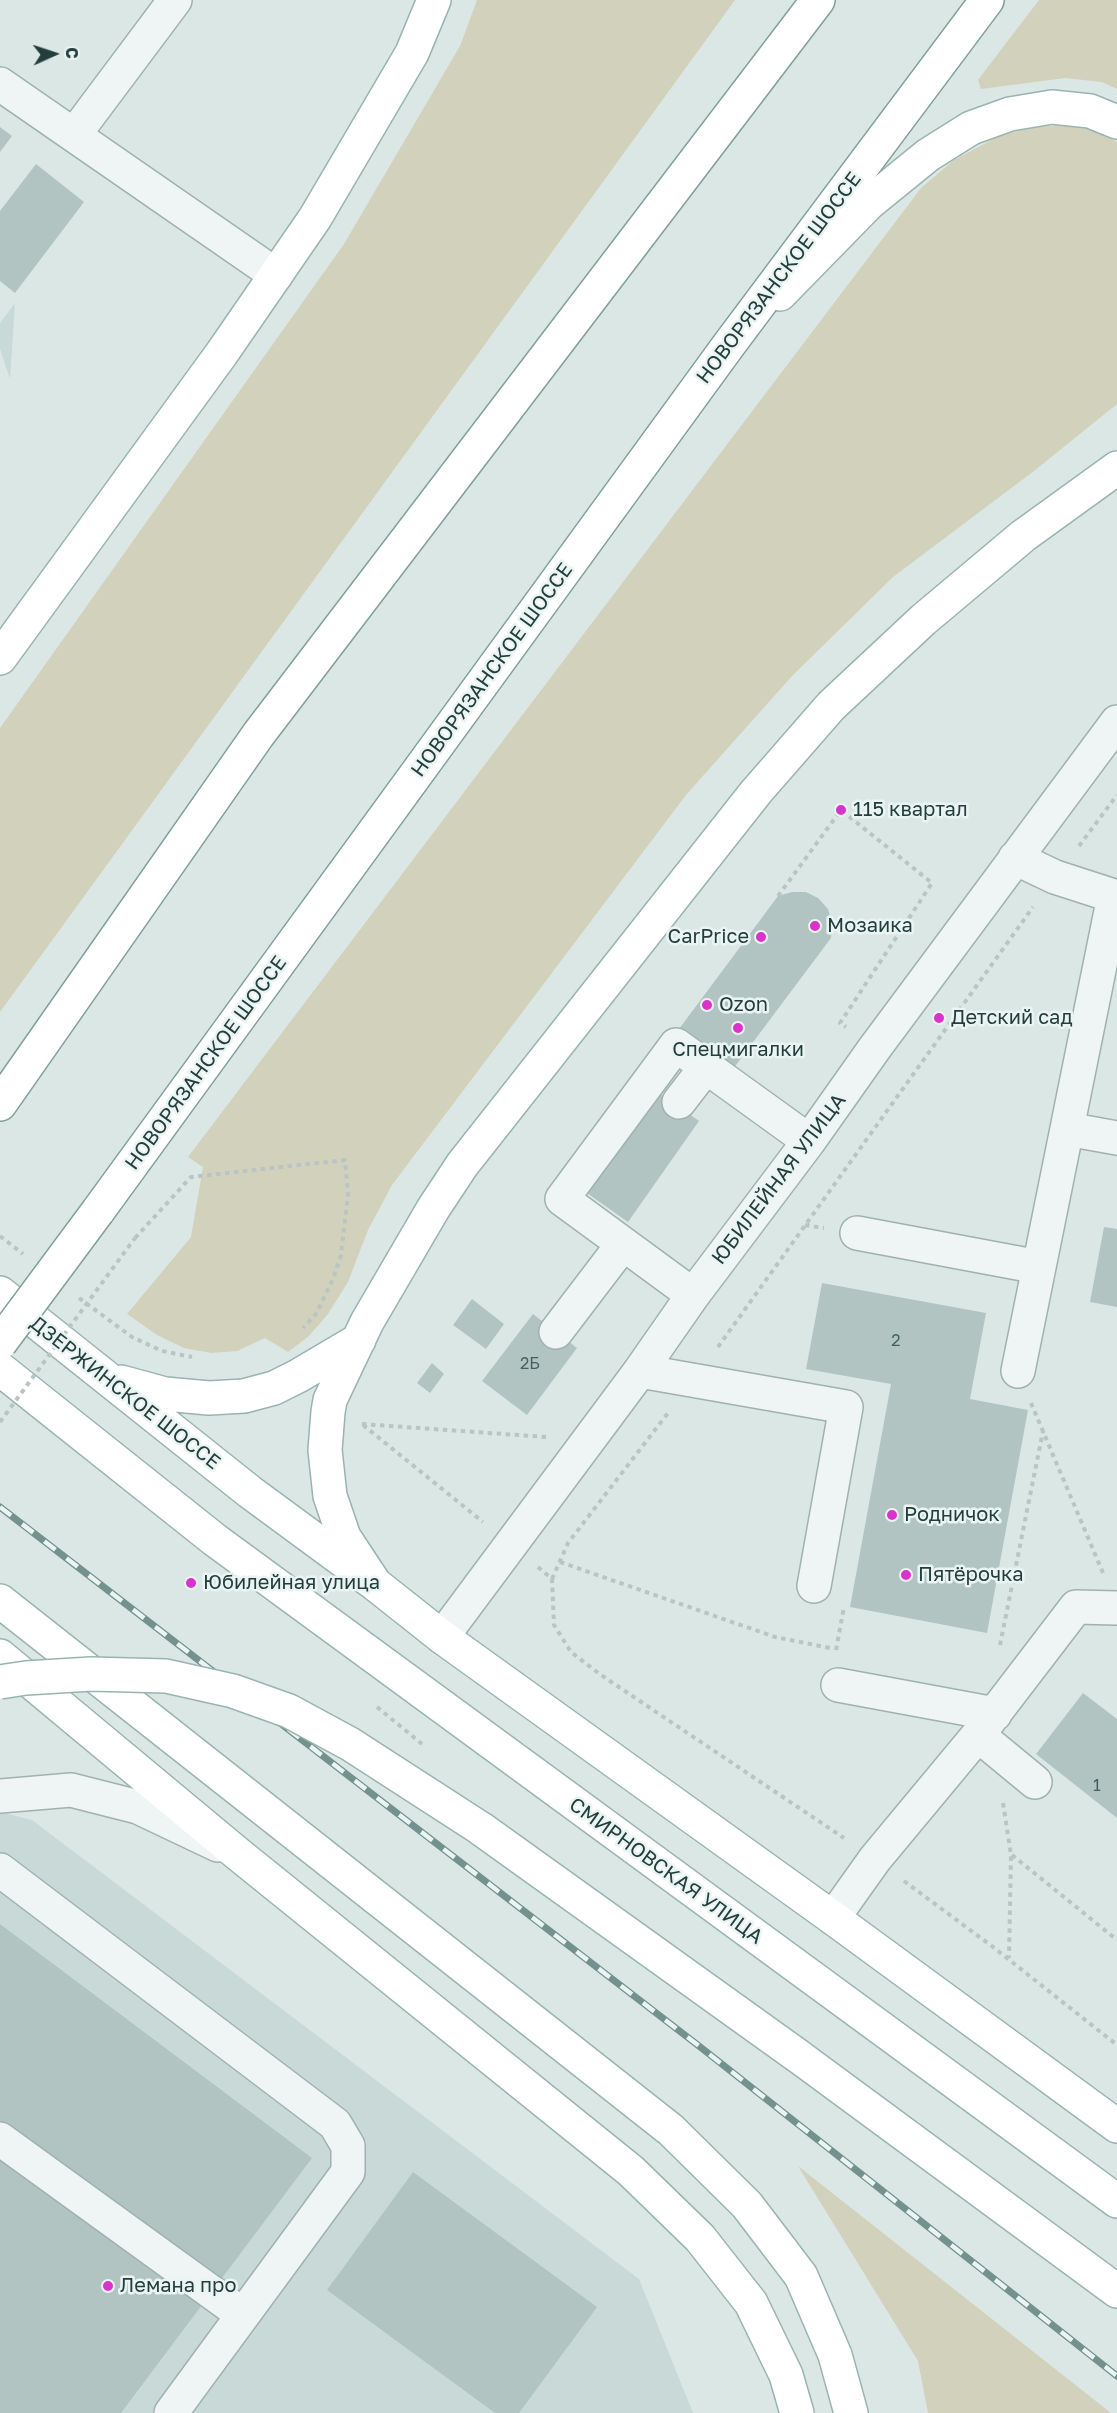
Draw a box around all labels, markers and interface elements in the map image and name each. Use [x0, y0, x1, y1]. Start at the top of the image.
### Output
north arrow [24, 24, 84, 84]
text: С [62, 47, 82, 59]
street label: НОВОРЯЗАНСКОЕ ШОССЕ [692, 168, 866, 388]
street label: НОВОРЯЗАНСКОЕ ШОССЕ [406, 558, 578, 782]
place label: 115 квартал [853, 798, 968, 822]
marker: 115 квартал [834, 803, 848, 817]
place label: Мозаика [827, 914, 913, 938]
marker: Мозаика [808, 919, 822, 933]
place label: CarPrice [668, 925, 749, 949]
marker: CarPrice [754, 930, 768, 944]
street label: НОВОРЯЗАНСКОЕ ШОССЕ [120, 951, 292, 1175]
place label: Ozon [719, 993, 768, 1017]
marker: Ozon [700, 998, 714, 1012]
place label: Детский сад [951, 1006, 1072, 1030]
marker: Детский сад [932, 1011, 946, 1025]
marker: Спецмигалки [731, 1021, 745, 1035]
place label: Спецмигалки [672, 1038, 804, 1062]
street label: ЮБИЛЕЙНАЯ УЛИЦА [707, 1089, 851, 1269]
street label: ДЗЕРЖИНСКОЕ ШОССЕ [25, 1311, 225, 1475]
house number: 2 [891, 1331, 901, 1351]
house number: 2Б [520, 1354, 540, 1374]
place label: Родничок [904, 1503, 1000, 1527]
marker: Родничок [885, 1508, 899, 1522]
place label: Пятёрочка [918, 1563, 1024, 1587]
marker: Пятёрочка [899, 1568, 913, 1582]
place label: Юбилейная улица [203, 1571, 380, 1595]
marker: Юбилейная улица [184, 1576, 198, 1590]
house number: 1 [1093, 1776, 1101, 1796]
street label: СМИРНОВСКАЯ УЛИЦА [565, 1793, 767, 1949]
place label: Лемана про [120, 2274, 236, 2298]
marker: Лемана про [101, 2279, 115, 2293]

